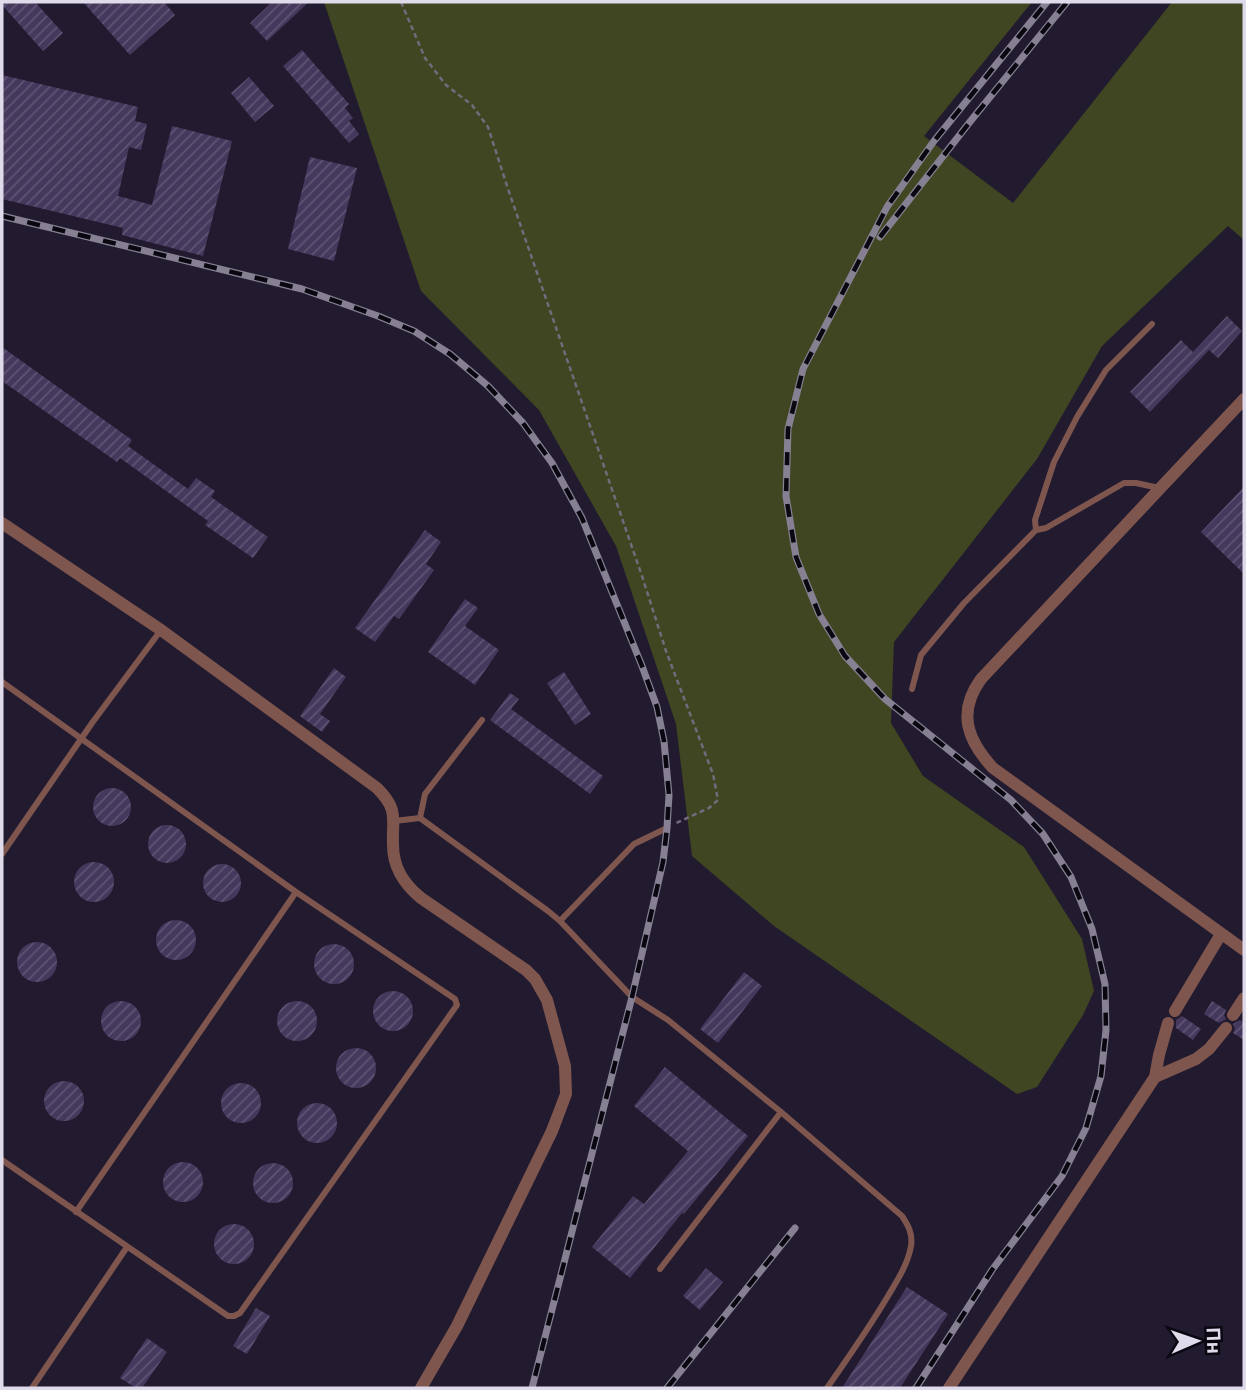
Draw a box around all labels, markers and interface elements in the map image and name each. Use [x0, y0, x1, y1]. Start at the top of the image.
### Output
north arrow [1162, 1306, 1232, 1376]
text: Пн [1201, 1326, 1227, 1354]

